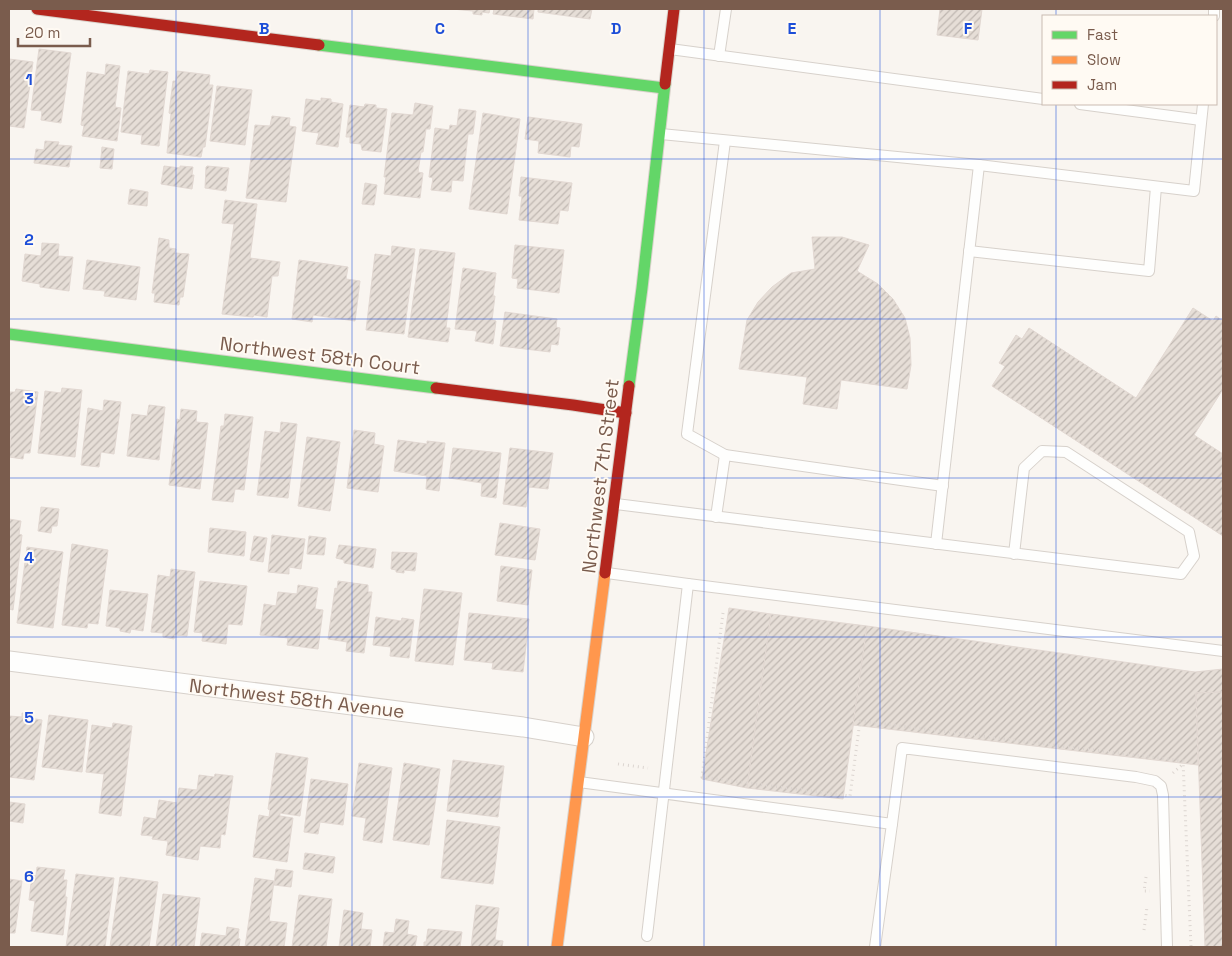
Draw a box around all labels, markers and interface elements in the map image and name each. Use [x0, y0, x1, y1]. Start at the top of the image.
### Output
scale bar [18, 15, 90, 47]
legend [1042, 15, 1217, 105]
text: B [259, 18, 269, 39]
text: C [435, 18, 445, 39]
text: D [611, 18, 621, 39]
text: E [788, 18, 797, 39]
text: F [964, 18, 973, 39]
text: 20 m [25, 23, 60, 42]
text: Fast [1087, 25, 1118, 44]
text: Slow [1087, 50, 1121, 69]
text: 1 [25, 69, 33, 90]
text: Jam [1087, 75, 1117, 94]
text: 2 [24, 229, 34, 250]
street label: Northwest 58th Court [218, 331, 421, 380]
street label: Northwest 7th Street [576, 377, 625, 575]
text: 3 [24, 388, 34, 409]
text: 4 [24, 547, 34, 568]
street label: Northwest 58th Avenue [188, 673, 406, 724]
text: 5 [24, 707, 34, 728]
text: 6 [24, 866, 34, 887]

